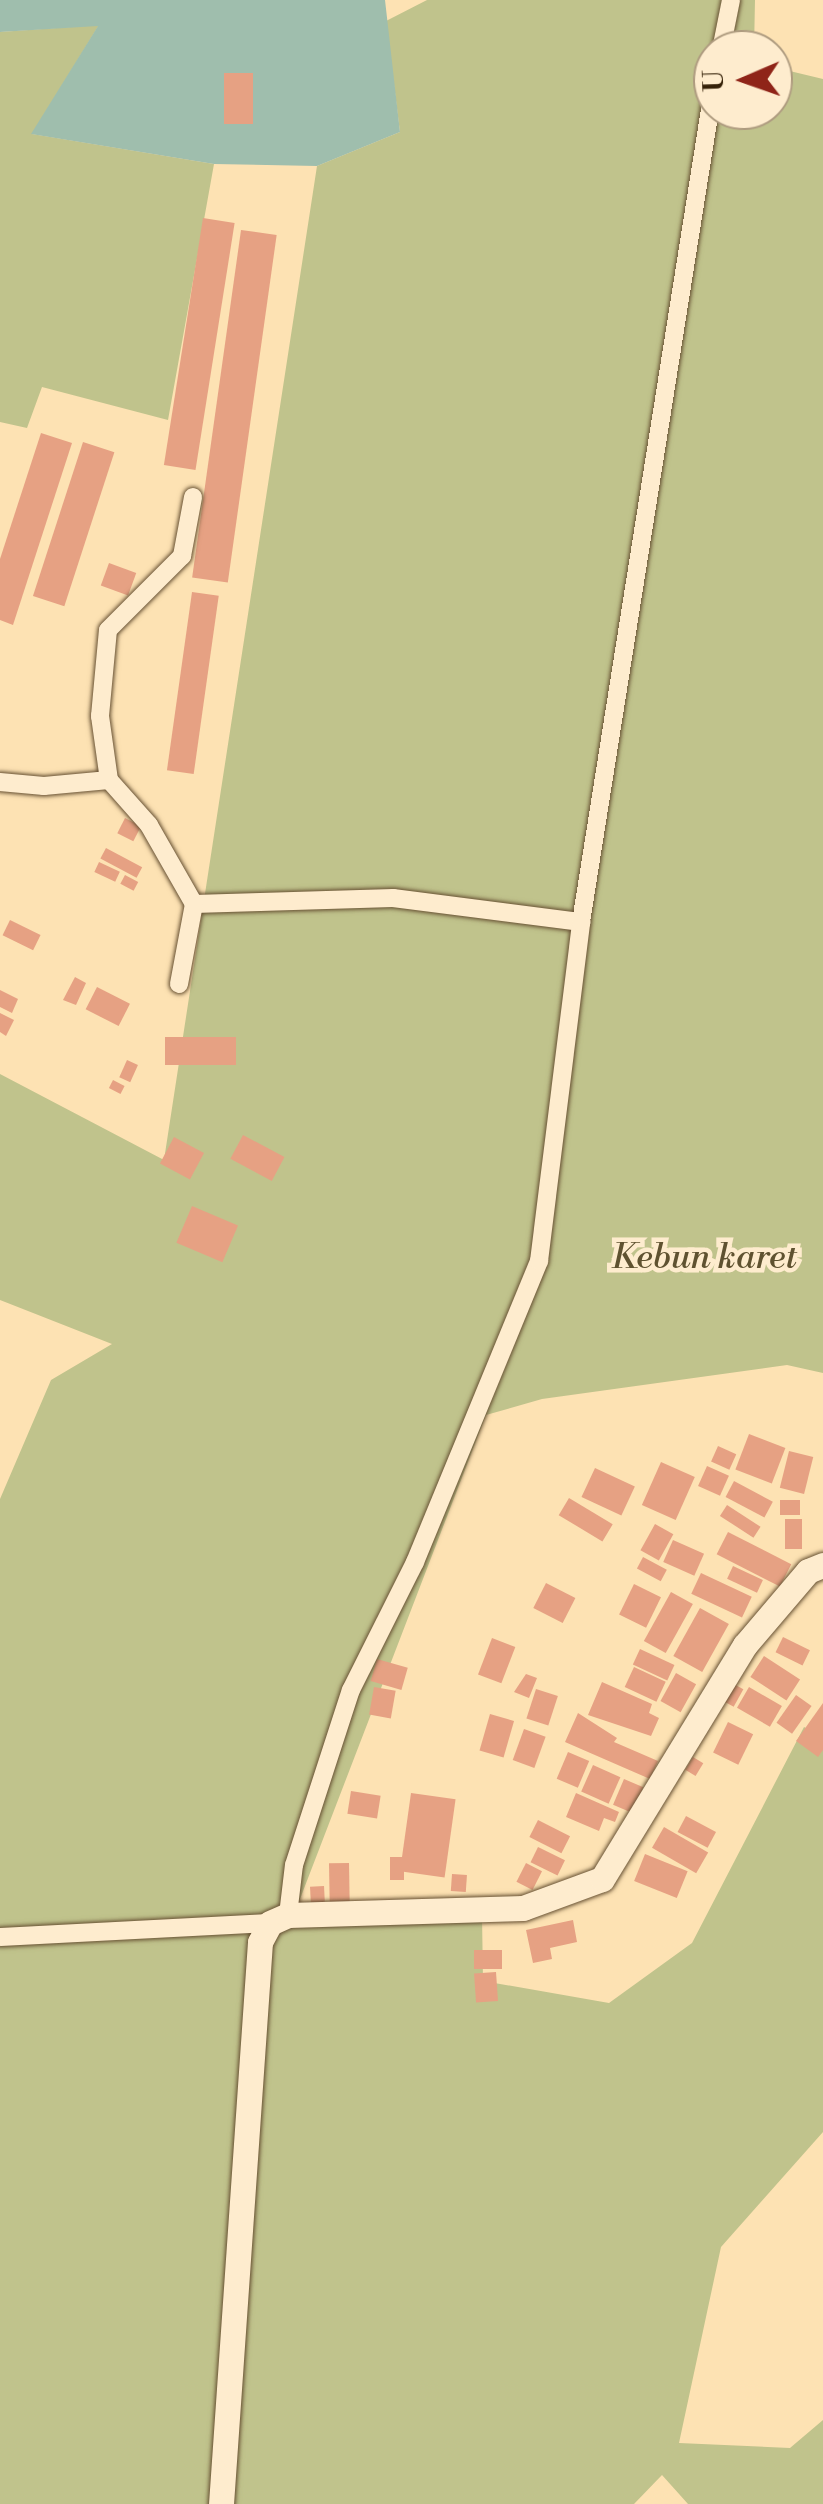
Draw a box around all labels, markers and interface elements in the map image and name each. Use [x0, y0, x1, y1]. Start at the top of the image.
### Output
north arrow [693, 30, 793, 130]
text: U [697, 70, 732, 92]
park label: Kebun karet [611, 1237, 797, 1279]

